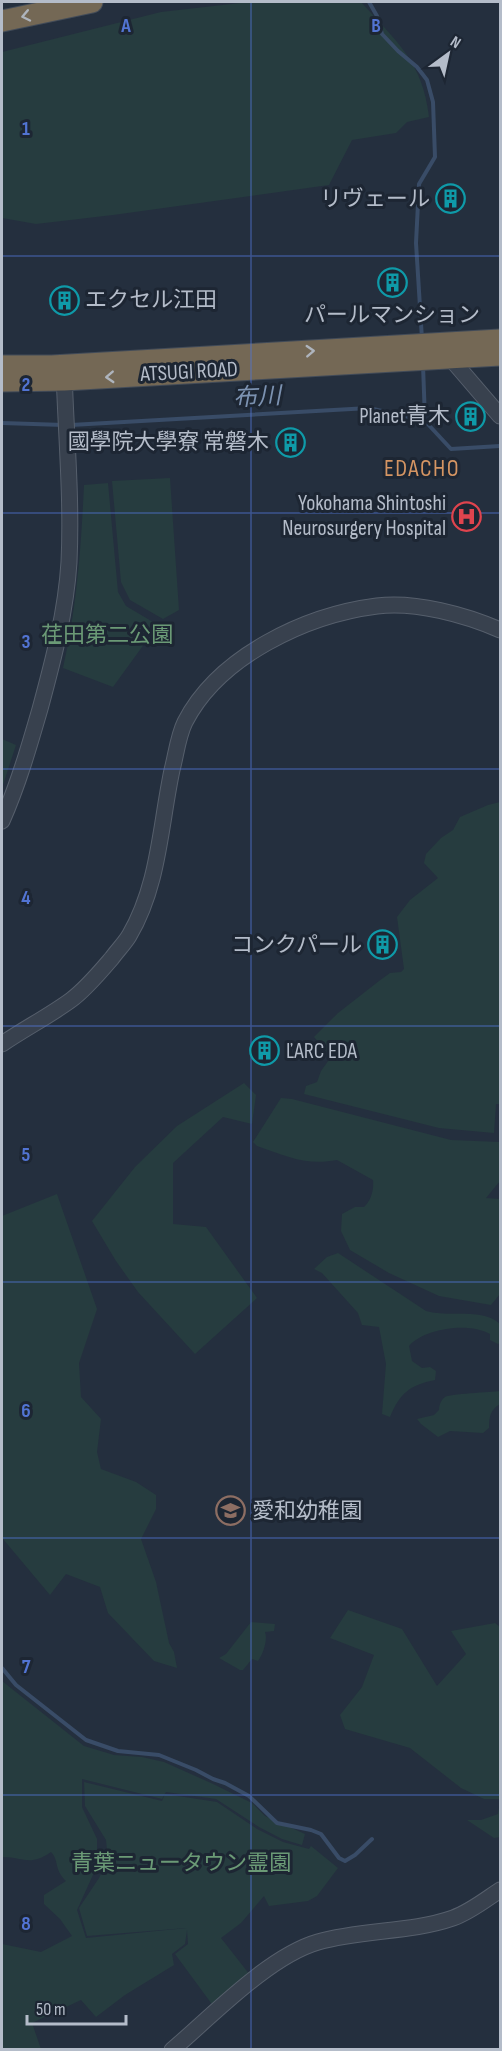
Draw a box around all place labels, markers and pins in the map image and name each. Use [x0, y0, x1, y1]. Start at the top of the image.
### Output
building icon: リヴェール [435, 183, 467, 215]
place label: リヴェール [320, 186, 430, 213]
building icon: パールマンション [376, 267, 408, 299]
building icon: エクセル江田 [48, 284, 80, 316]
place label: エクセル江田 [85, 287, 217, 314]
place label: パールマンション [304, 302, 480, 329]
building icon: Planet青木 [455, 400, 487, 432]
place label: Planet青木 [359, 403, 450, 430]
building icon: 國學院大學寮 常磐木 [274, 426, 306, 458]
place label: 國學院大學寮 常磐木 [68, 429, 269, 456]
place label: Yokohama Shintoshi Neurosurgery Hospital [282, 490, 446, 542]
hospital icon: Yokohama Shintoshi Neurosurgery Hospital [451, 500, 483, 532]
building icon: コンクパール [367, 929, 399, 961]
place label: コンクパール [231, 932, 362, 959]
building icon: ĽARC EDA [249, 1035, 281, 1067]
place label: ĽARC EDA [286, 1038, 358, 1065]
school or university icon: 愛和幼稚園 [215, 1495, 247, 1527]
place label: 愛和幼稚園 [252, 1498, 362, 1525]

